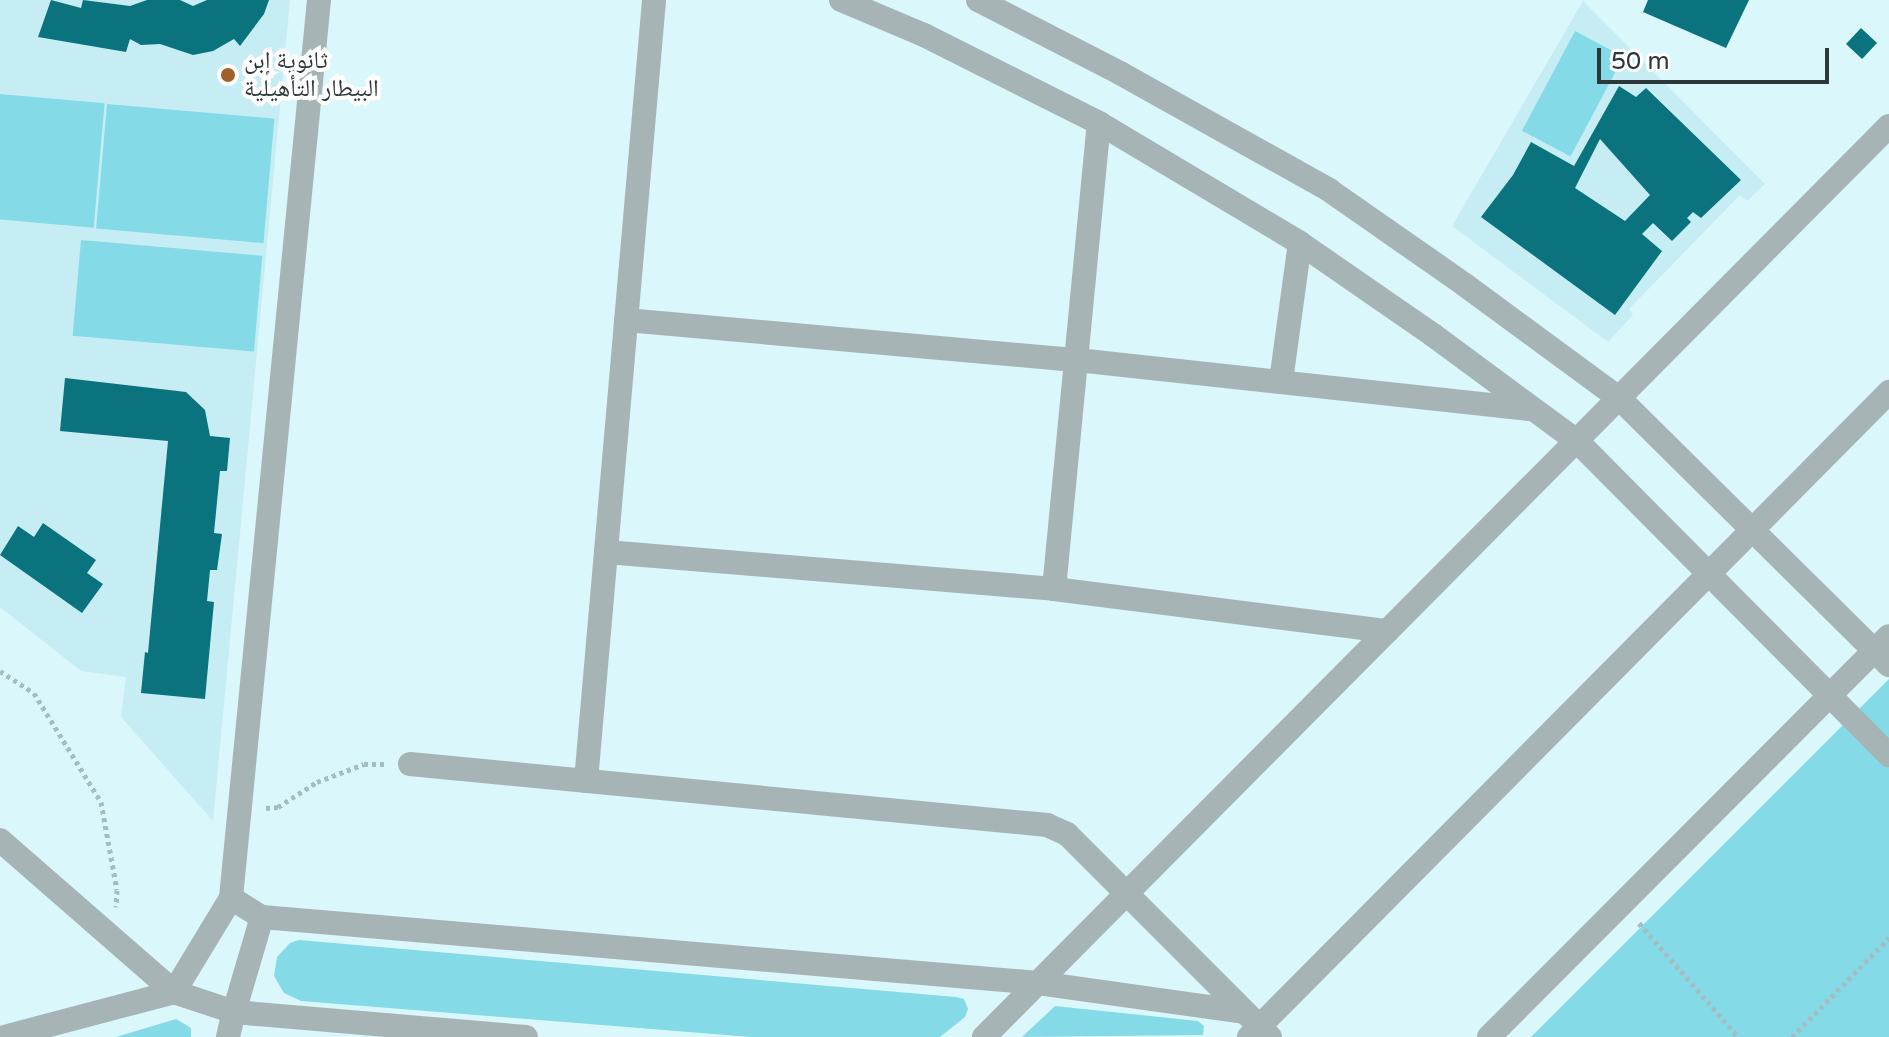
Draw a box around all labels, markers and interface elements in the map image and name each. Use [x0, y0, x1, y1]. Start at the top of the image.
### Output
scale bar [1601, 32, 1833, 82]
place label: ثانوية إبن البيطار التأهيلية [244, 47, 379, 103]
text: 50 m [1611, 47, 1669, 76]
marker: ثانوية إبن البيطار التأهيلية [219, 66, 237, 84]

